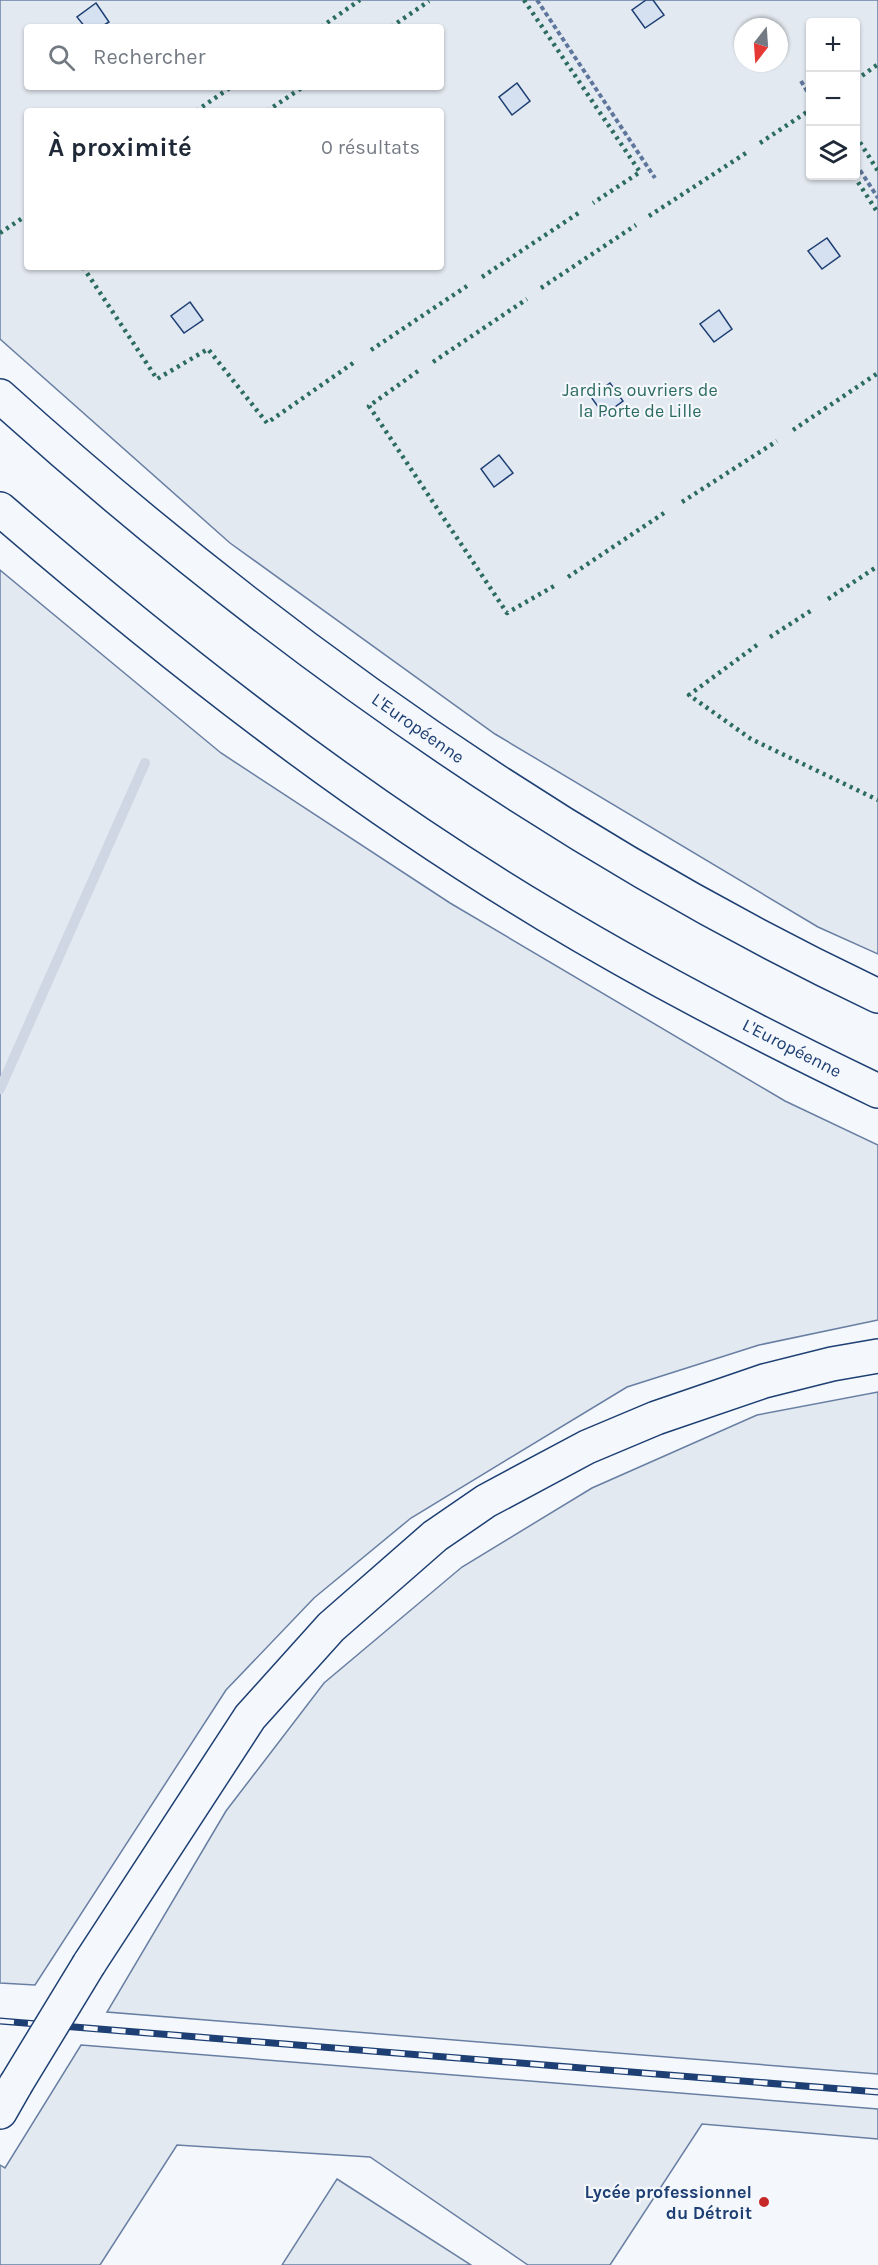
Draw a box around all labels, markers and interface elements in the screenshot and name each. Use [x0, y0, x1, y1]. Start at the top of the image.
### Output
north arrow [734, 18, 788, 72]
map controls [806, 18, 860, 180]
button: + [806, 18, 860, 72]
search box [24, 24, 444, 90]
icon: search [45, 41, 78, 74]
text: Rechercher [93, 44, 206, 70]
button: − [806, 72, 860, 126]
button: layers [806, 126, 860, 180]
text: À proximité [48, 132, 192, 163]
text: 0 résultats [321, 136, 420, 159]
park label: Jardins ouvriers de la Porte de Lille [562, 379, 718, 422]
street label: L'Européenne [367, 688, 469, 768]
street label: L'Européenne [739, 1014, 845, 1082]
place label: Lycée professionnel du Détroit [585, 2181, 752, 2224]
marker: Lycée professionnel du Détroit [757, 2195, 771, 2209]

